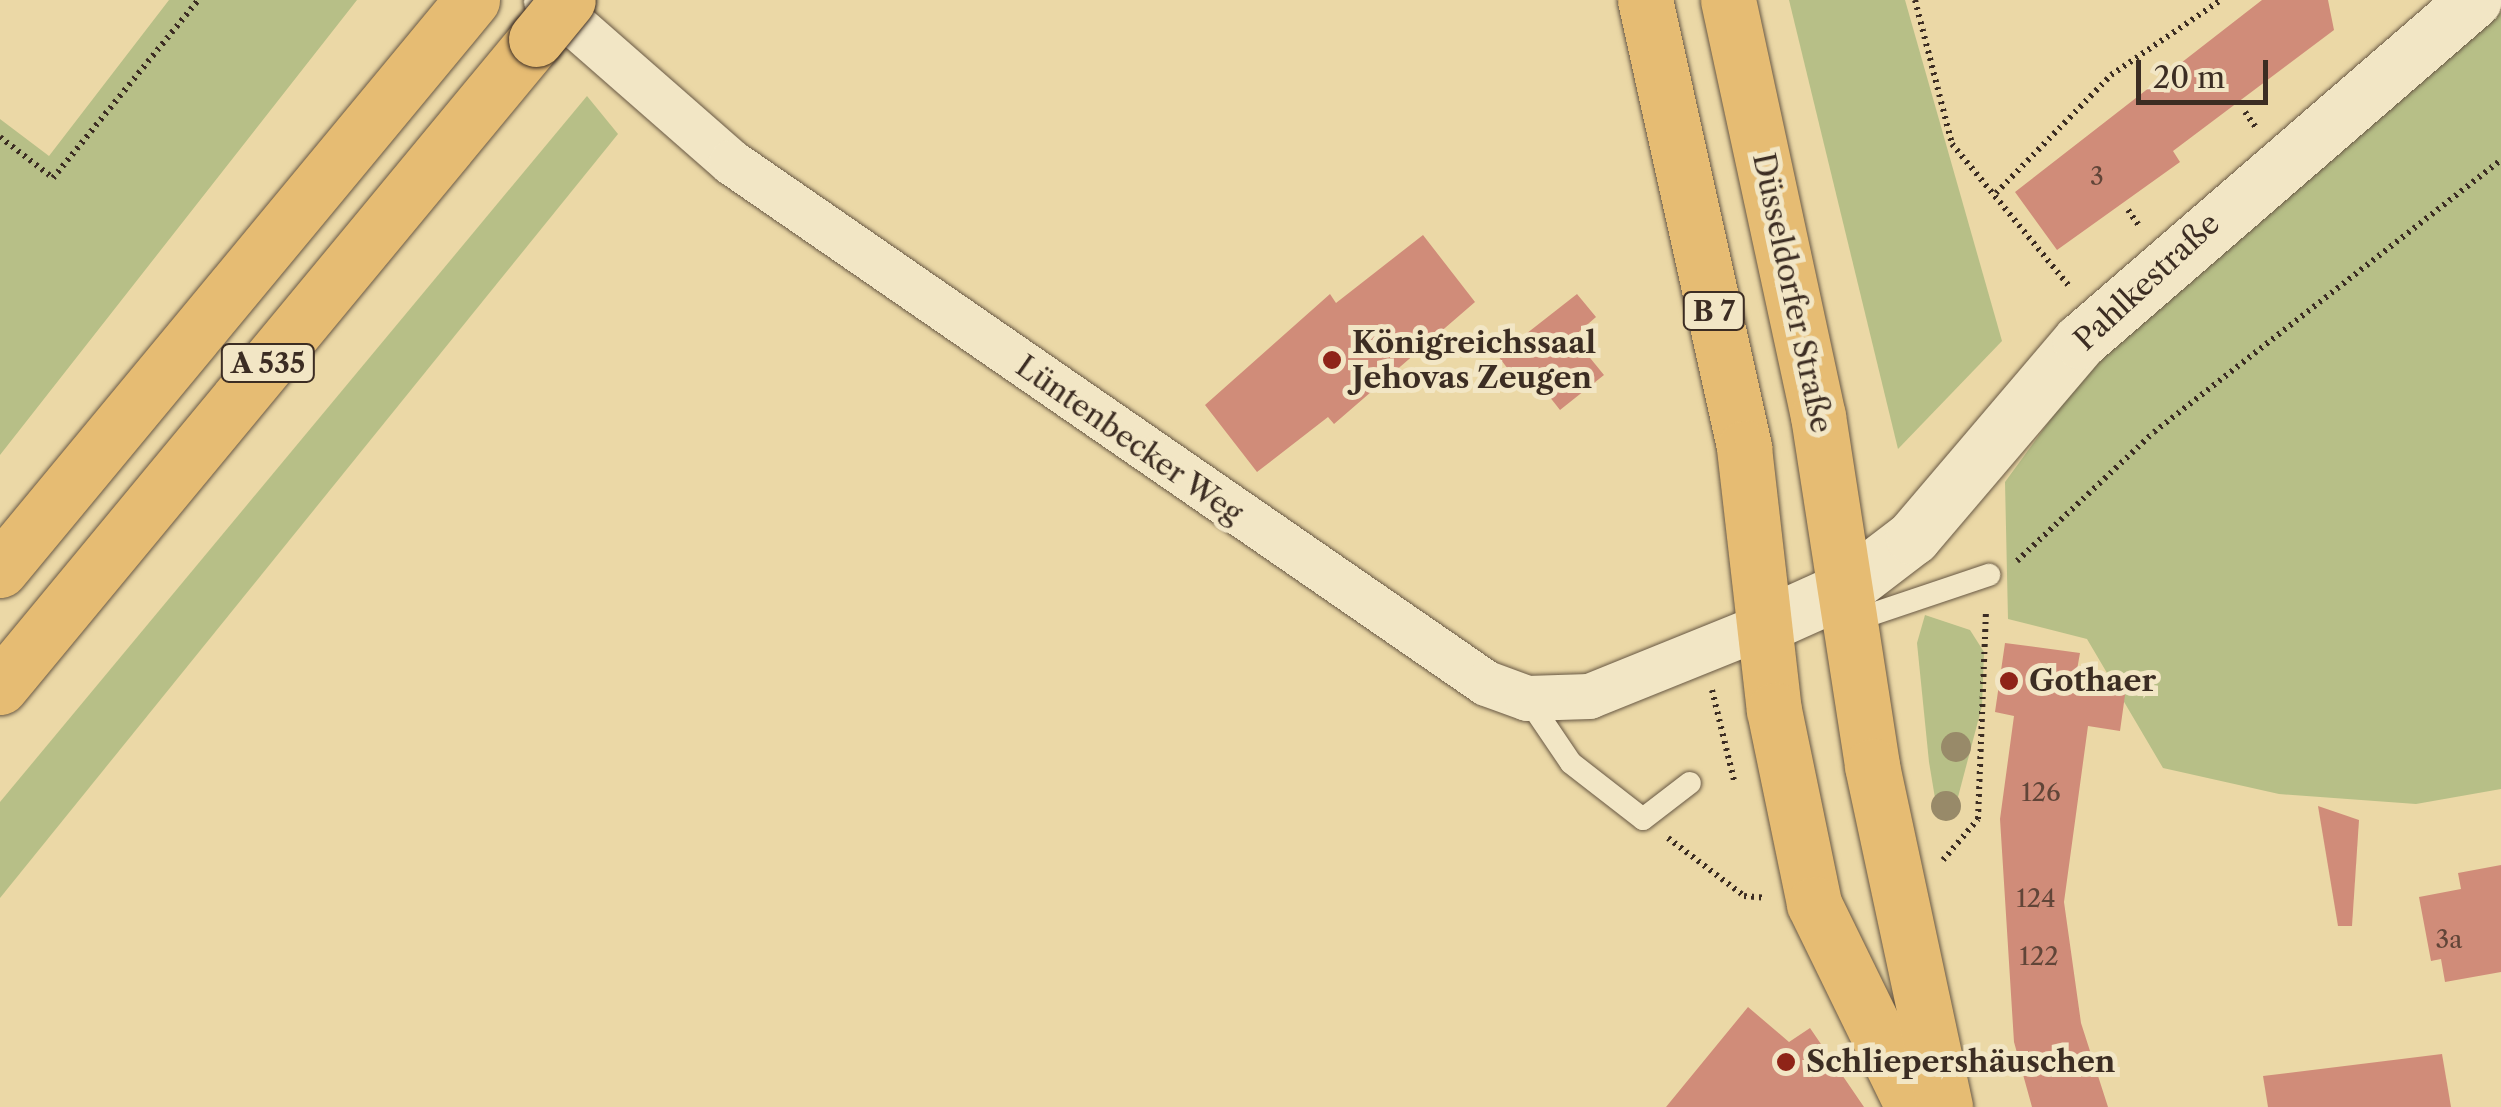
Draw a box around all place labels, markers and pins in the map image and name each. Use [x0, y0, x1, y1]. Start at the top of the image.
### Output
place label: Königreichssaal Jehovas Zeugen [1352, 325, 1596, 396]
marker: Königreichssaal Jehovas Zeugen [1321, 349, 1343, 371]
place label: Gothaer [2029, 663, 2156, 699]
marker: Gothaer [1998, 670, 2020, 692]
place label: Schliepershäuschen [1806, 1044, 2115, 1080]
marker: Schliepershäuschen [1775, 1051, 1797, 1073]

